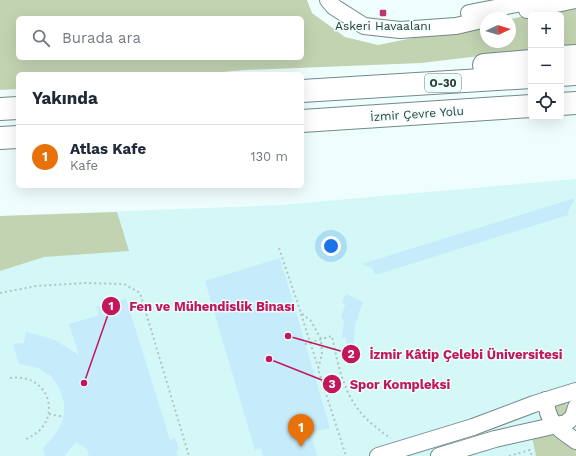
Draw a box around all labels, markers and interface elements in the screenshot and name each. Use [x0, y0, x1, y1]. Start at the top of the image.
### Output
marker: Askeri Havaalanı [378, 8, 388, 18]
north arrow [480, 12, 516, 48]
map controls [528, 12, 564, 120]
button: + [528, 12, 564, 48]
search box [16, 16, 304, 60]
place label: Askeri Havaalanı [335, 19, 431, 33]
icon: search [30, 27, 52, 49]
text: Burada ara [62, 29, 141, 47]
button: − [528, 48, 564, 84]
road number: O-30 [425, 74, 461, 92]
button: locate [528, 84, 564, 120]
text: Yakında [32, 88, 98, 108]
street label: İzmir Çevre Yolu [370, 104, 464, 124]
text: Atlas Kafe [70, 140, 146, 158]
text: 1 [42, 149, 48, 164]
text: 130 m [250, 149, 288, 164]
text: Kafe [70, 158, 98, 173]
your location [321, 236, 341, 256]
callout: Fen ve Mühendislik Binası [101, 294, 303, 319]
text: 1 [108, 299, 114, 313]
text: Fen ve Mühendislik Binası [129, 299, 295, 314]
callout: İzmir Kâtip Çelebi Üniversitesi [341, 342, 571, 367]
text: İzmir Kâtip Çelebi Üniversitesi [369, 346, 563, 362]
text: 2 [347, 347, 355, 361]
callout: Spor Kompleksi [322, 371, 459, 396]
text: 3 [328, 377, 336, 391]
text: Spor Kompleksi [350, 377, 451, 392]
pin: 1 [288, 414, 314, 447]

